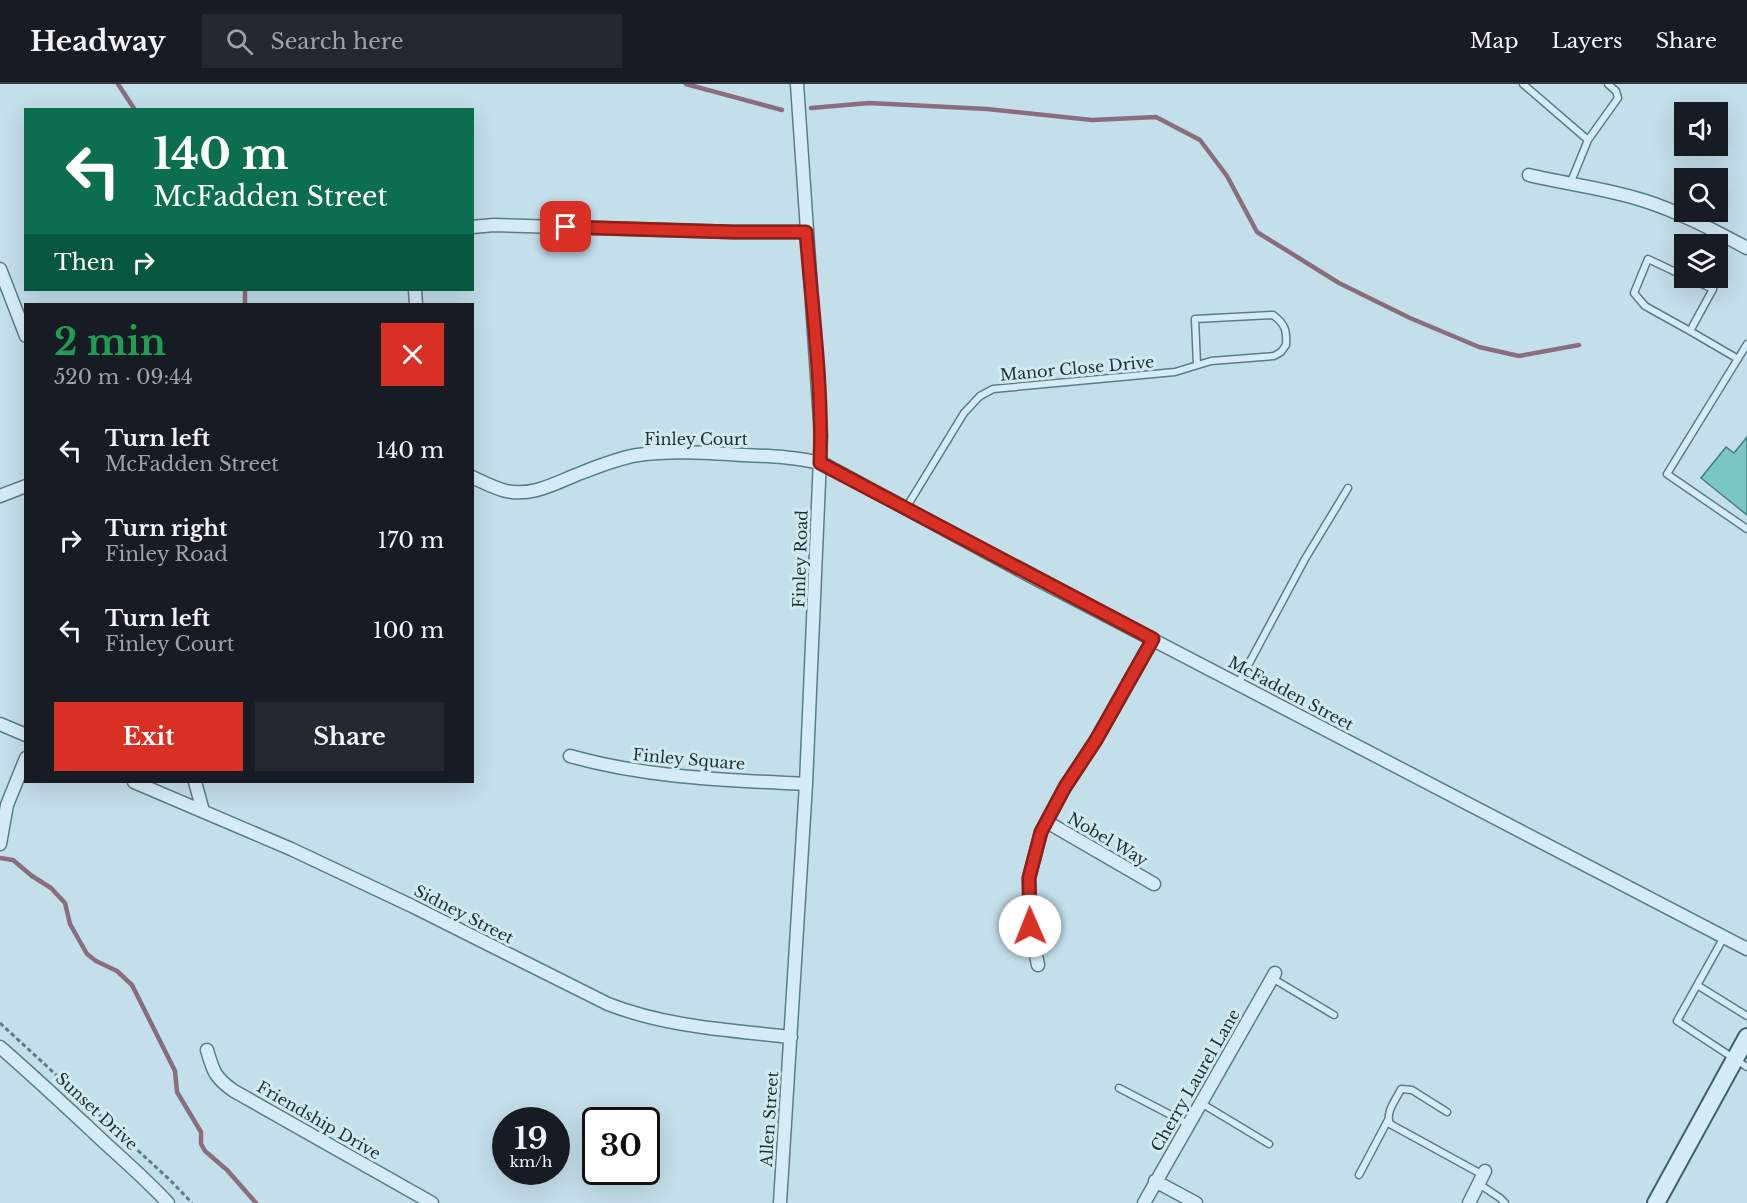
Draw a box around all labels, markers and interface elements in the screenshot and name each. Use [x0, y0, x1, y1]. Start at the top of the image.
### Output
search box [202, 14, 622, 68]
text: Headway [30, 24, 166, 59]
icon: search [223, 25, 256, 58]
text: Search here [271, 28, 404, 55]
text: Map [1470, 28, 1519, 54]
text: Layers [1552, 28, 1623, 54]
text: Share [1656, 28, 1717, 54]
map controls [1674, 102, 1728, 288]
button: sound [1674, 102, 1728, 156]
text: 140 m [153, 128, 289, 180]
icon: left [54, 132, 132, 210]
button: search [1674, 168, 1728, 222]
text: McFadden Street [153, 180, 388, 213]
pin [540, 201, 591, 252]
icon: arrive [549, 210, 582, 243]
button: layers [1674, 234, 1728, 288]
icon: right [127, 246, 160, 279]
text: Then [54, 249, 115, 276]
text: 2 min [54, 320, 166, 365]
button: close [381, 323, 444, 386]
street label: Manor Close Drive [999, 351, 1155, 385]
text: 520 m · 09:44 [54, 365, 193, 389]
text: Turn left [105, 425, 210, 452]
street label: Finley Court [644, 429, 748, 449]
icon: left [54, 434, 87, 467]
text: 140 m [376, 437, 444, 464]
text: McFadden Street [105, 452, 279, 476]
street label: Finley Road [788, 509, 812, 608]
text: Turn right [105, 515, 227, 542]
icon: right [54, 524, 87, 557]
text: 170 m [378, 527, 444, 554]
text: Finley Road [105, 542, 228, 566]
text: Turn left [105, 605, 210, 632]
icon: left [54, 614, 87, 647]
text: 100 m [373, 617, 444, 644]
text: Finley Court [105, 632, 234, 656]
street label: McFadden Street [1225, 652, 1357, 734]
button: Exit [54, 702, 243, 771]
button: Share [255, 702, 444, 771]
street label: Finley Square [632, 744, 746, 774]
street label: Nobel Way [1064, 808, 1152, 870]
street label: Sidney Street [411, 880, 517, 948]
position arrow [998, 894, 1062, 958]
street label: Cherry Laurel Lane [1146, 1005, 1244, 1155]
street label: Sunset Drive [52, 1068, 142, 1154]
street label: Allen Street [756, 1071, 782, 1168]
street label: Friendship Drive [254, 1076, 384, 1164]
speed limit sign: 30 [582, 1107, 660, 1185]
text: 19 [514, 1120, 548, 1157]
text: km/h [510, 1152, 552, 1171]

